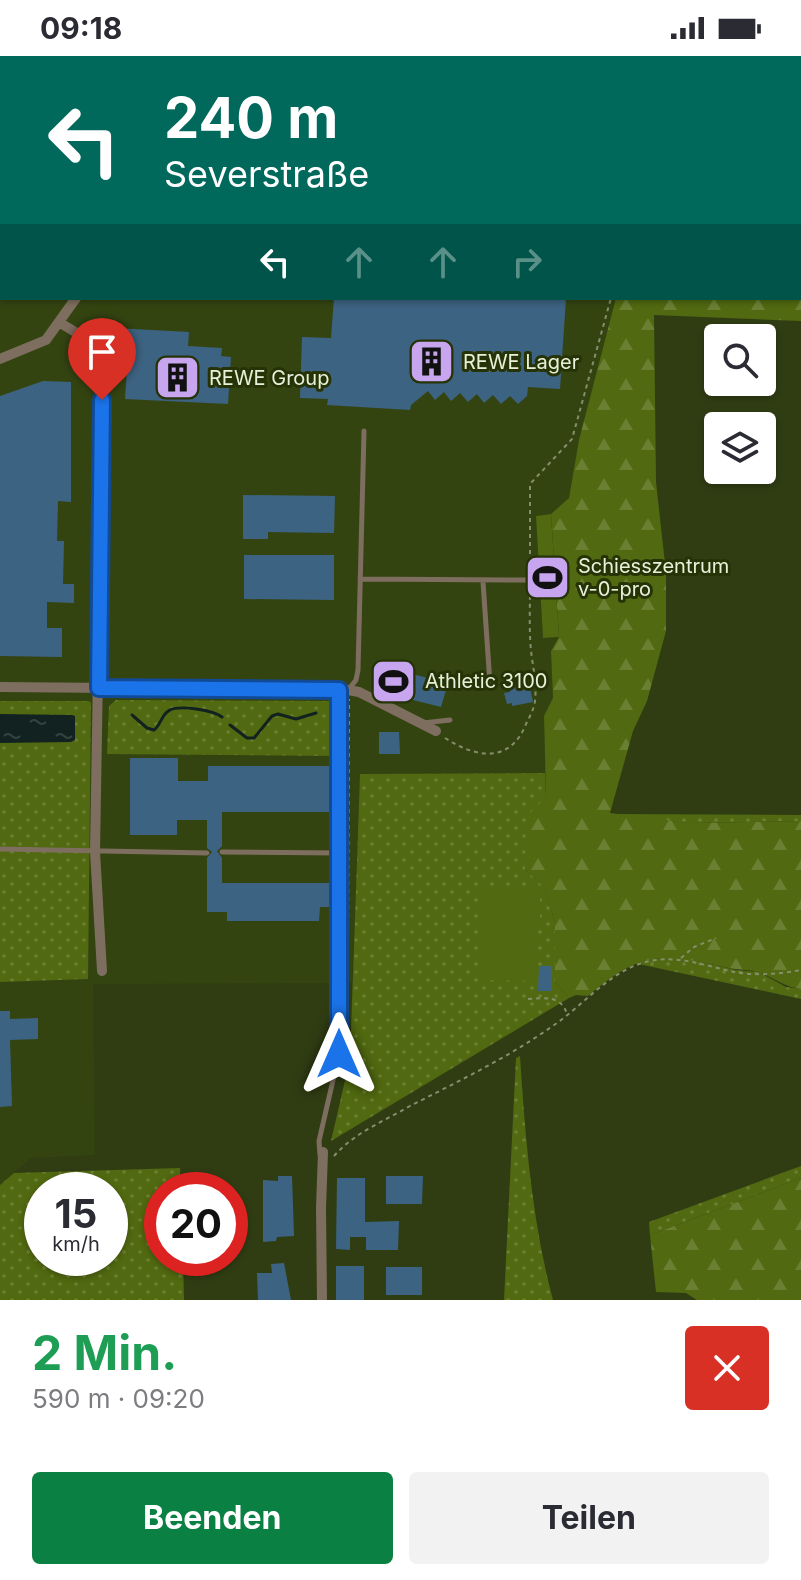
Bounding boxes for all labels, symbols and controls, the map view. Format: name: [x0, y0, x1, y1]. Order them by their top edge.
text: 09:18: [40, 10, 122, 46]
text: 240 m: [164, 84, 338, 152]
icon: left: [32, 88, 136, 192]
text: Severstraße: [164, 152, 369, 196]
icon: left: [253, 240, 297, 284]
icon: ahead: [337, 240, 381, 284]
icon: ahead: [421, 240, 465, 284]
icon: right: [505, 240, 549, 284]
pin: [68, 318, 136, 400]
map controls: [704, 324, 776, 484]
button: search: [704, 324, 776, 396]
icon: arrive: [80, 330, 124, 374]
building icon: REWE Lager: [408, 338, 456, 386]
place label: REWE Lager: [463, 350, 580, 374]
building icon: REWE Group: [154, 354, 202, 402]
place label: REWE Group: [209, 366, 329, 390]
button: layers: [704, 412, 776, 484]
sports icon: Schiesszentrum v-0-pro: [523, 553, 571, 601]
place label: Schiesszentrum v-0-pro: [578, 554, 729, 601]
sports icon: Athletic 3100: [370, 657, 418, 705]
place label: Athletic 3100: [425, 669, 547, 693]
position arrow: [297, 1012, 381, 1096]
speed limit sign: 20: [144, 1172, 248, 1276]
text: 15: [55, 1189, 97, 1238]
text: km/h: [52, 1232, 100, 1256]
text: 2 Min.: [32, 1323, 177, 1382]
button: close: [685, 1326, 769, 1410]
text: 590 m · 09:20: [32, 1383, 205, 1414]
button: Beenden: [32, 1472, 393, 1564]
button: Teilen: [409, 1472, 769, 1564]

